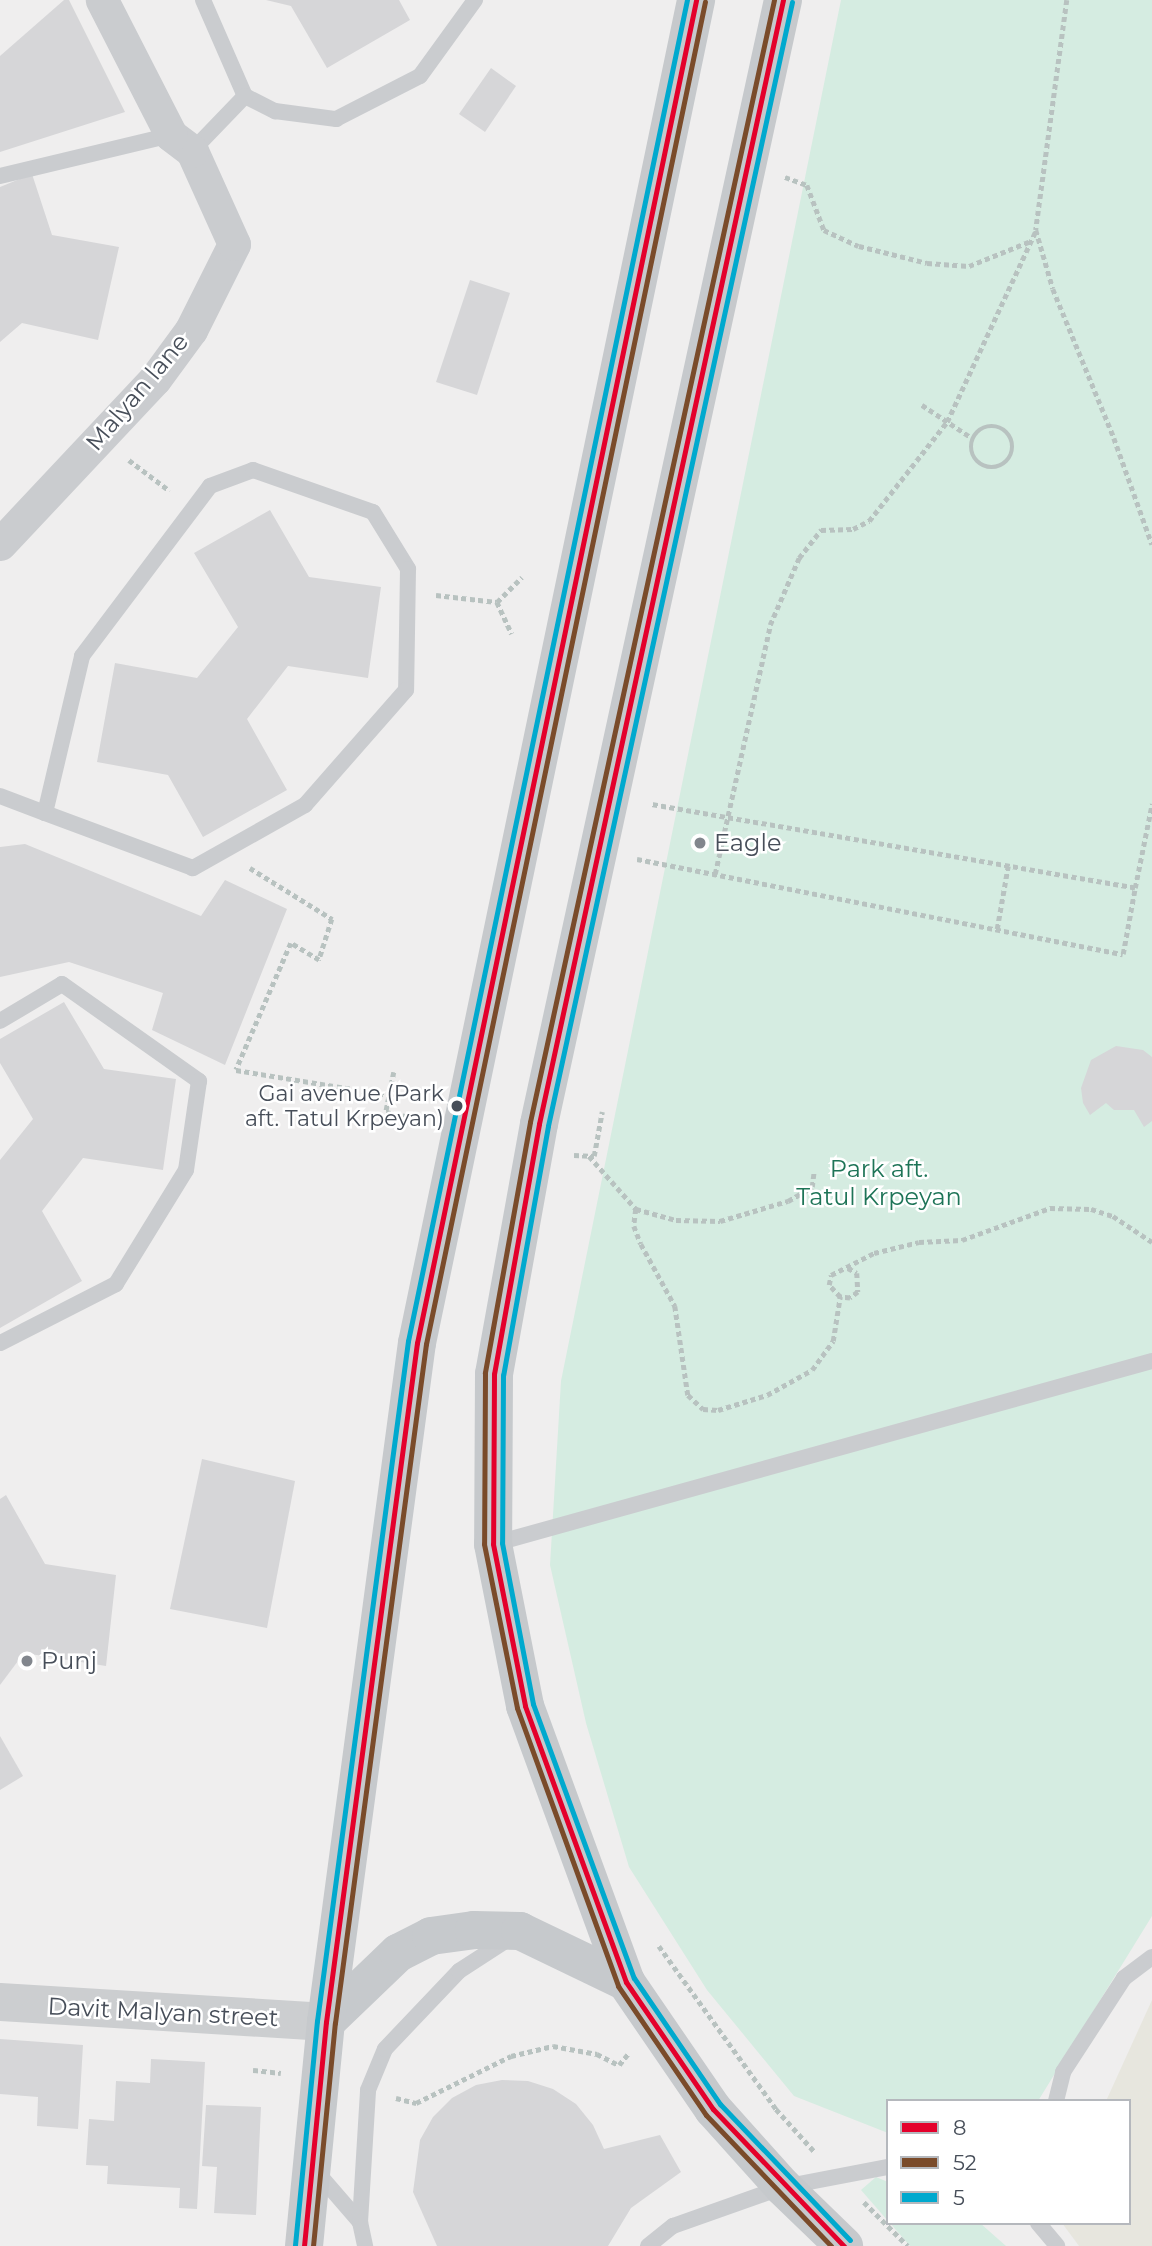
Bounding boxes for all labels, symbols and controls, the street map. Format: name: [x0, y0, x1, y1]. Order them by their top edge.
street label: Malyan lane: [80, 328, 194, 456]
place label: Eagle: [714, 829, 781, 857]
marker: Eagle: [692, 835, 708, 851]
place label: Gai avenue (Park aft. Tatul Krpeyan): [245, 1080, 444, 1132]
marker: Gai avenue (Park aft. Tatul Krpeyan): [450, 1099, 464, 1113]
park label: Park aft. Tatul Krpeyan: [796, 1155, 962, 1211]
place label: Punj: [41, 1647, 97, 1675]
marker: Punj: [19, 1653, 35, 1669]
street label: Davit Malyan street: [47, 1992, 279, 2032]
legend: [886, 2099, 1131, 2225]
text: 8: [953, 2115, 966, 2140]
text: 52: [953, 2150, 977, 2175]
text: 5: [953, 2185, 965, 2210]

